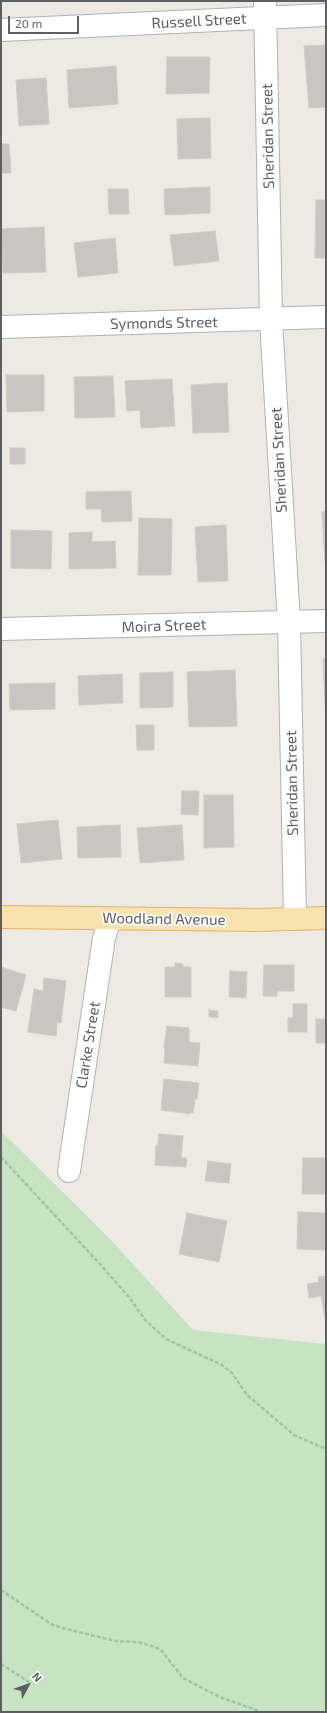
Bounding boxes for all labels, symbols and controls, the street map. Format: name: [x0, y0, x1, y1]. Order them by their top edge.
scale bar: [10, 8, 81, 34]
street label: Russell Street: [151, 10, 247, 32]
text: 20 m: [15, 16, 42, 30]
street label: Sheridan Street: [258, 83, 278, 189]
street label: Symonds Street: [110, 313, 218, 333]
street label: Sheridan Street: [267, 407, 291, 513]
street label: Moira Street: [121, 616, 207, 636]
street label: Sheridan Street: [282, 730, 302, 836]
street label: Woodland Avenue: [102, 909, 226, 929]
street label: Clarke Street: [72, 1000, 104, 1090]
north arrow: [8, 1665, 48, 1705]
text: N: [30, 1670, 45, 1684]

